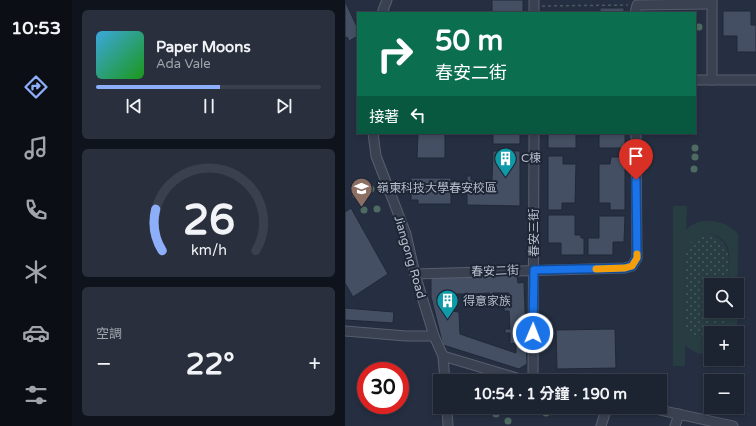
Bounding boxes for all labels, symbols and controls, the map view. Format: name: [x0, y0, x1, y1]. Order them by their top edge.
text: 10:53: [11, 17, 61, 39]
text: 50 m: [435, 24, 503, 58]
icon: right: [369, 28, 421, 80]
text: Paper Moons: [156, 38, 251, 56]
text: Ada Vale: [156, 56, 211, 72]
text: 春安二街: [435, 62, 507, 84]
icon: directions: [22, 73, 50, 101]
icon: previous: [123, 95, 145, 117]
icon: pause: [198, 95, 220, 117]
icon: next: [273, 95, 295, 117]
icon: left: [407, 104, 429, 126]
text: 接著: [369, 108, 399, 126]
icon: music: [22, 134, 50, 162]
pin: [619, 139, 653, 180]
building icon: C棟: [493, 145, 519, 178]
icon: arrive: [625, 145, 647, 167]
place label: C棟: [521, 151, 541, 165]
school or university icon: 嶺東科技大學春安校區: [348, 175, 374, 208]
place label: 嶺東科技大學春安校區: [377, 181, 497, 195]
icon: phone: [22, 196, 50, 224]
text: 26: [182, 196, 235, 246]
street label: 春安三街: [527, 209, 541, 257]
street label: Jiangong Road: [391, 214, 429, 300]
text: km/h: [191, 242, 226, 259]
icon: climate: [22, 258, 50, 286]
street label: 春安二街: [471, 263, 519, 279]
map controls: [704, 278, 744, 414]
button: search: [704, 278, 744, 318]
building icon: 得意家族: [435, 288, 461, 321]
place label: 得意家族: [463, 294, 511, 308]
position arrow: [512, 312, 554, 354]
icon: car: [22, 319, 50, 347]
text: 空調: [96, 326, 122, 342]
button: +: [704, 326, 744, 366]
text: 22°: [186, 346, 235, 383]
text: −: [96, 351, 112, 377]
text: +: [309, 351, 321, 377]
speed limit sign: 30: [357, 362, 409, 414]
button: −: [704, 374, 744, 414]
icon: filters: [22, 381, 50, 409]
text: 10:54 · 1 分鐘 · 190 m: [473, 385, 627, 403]

